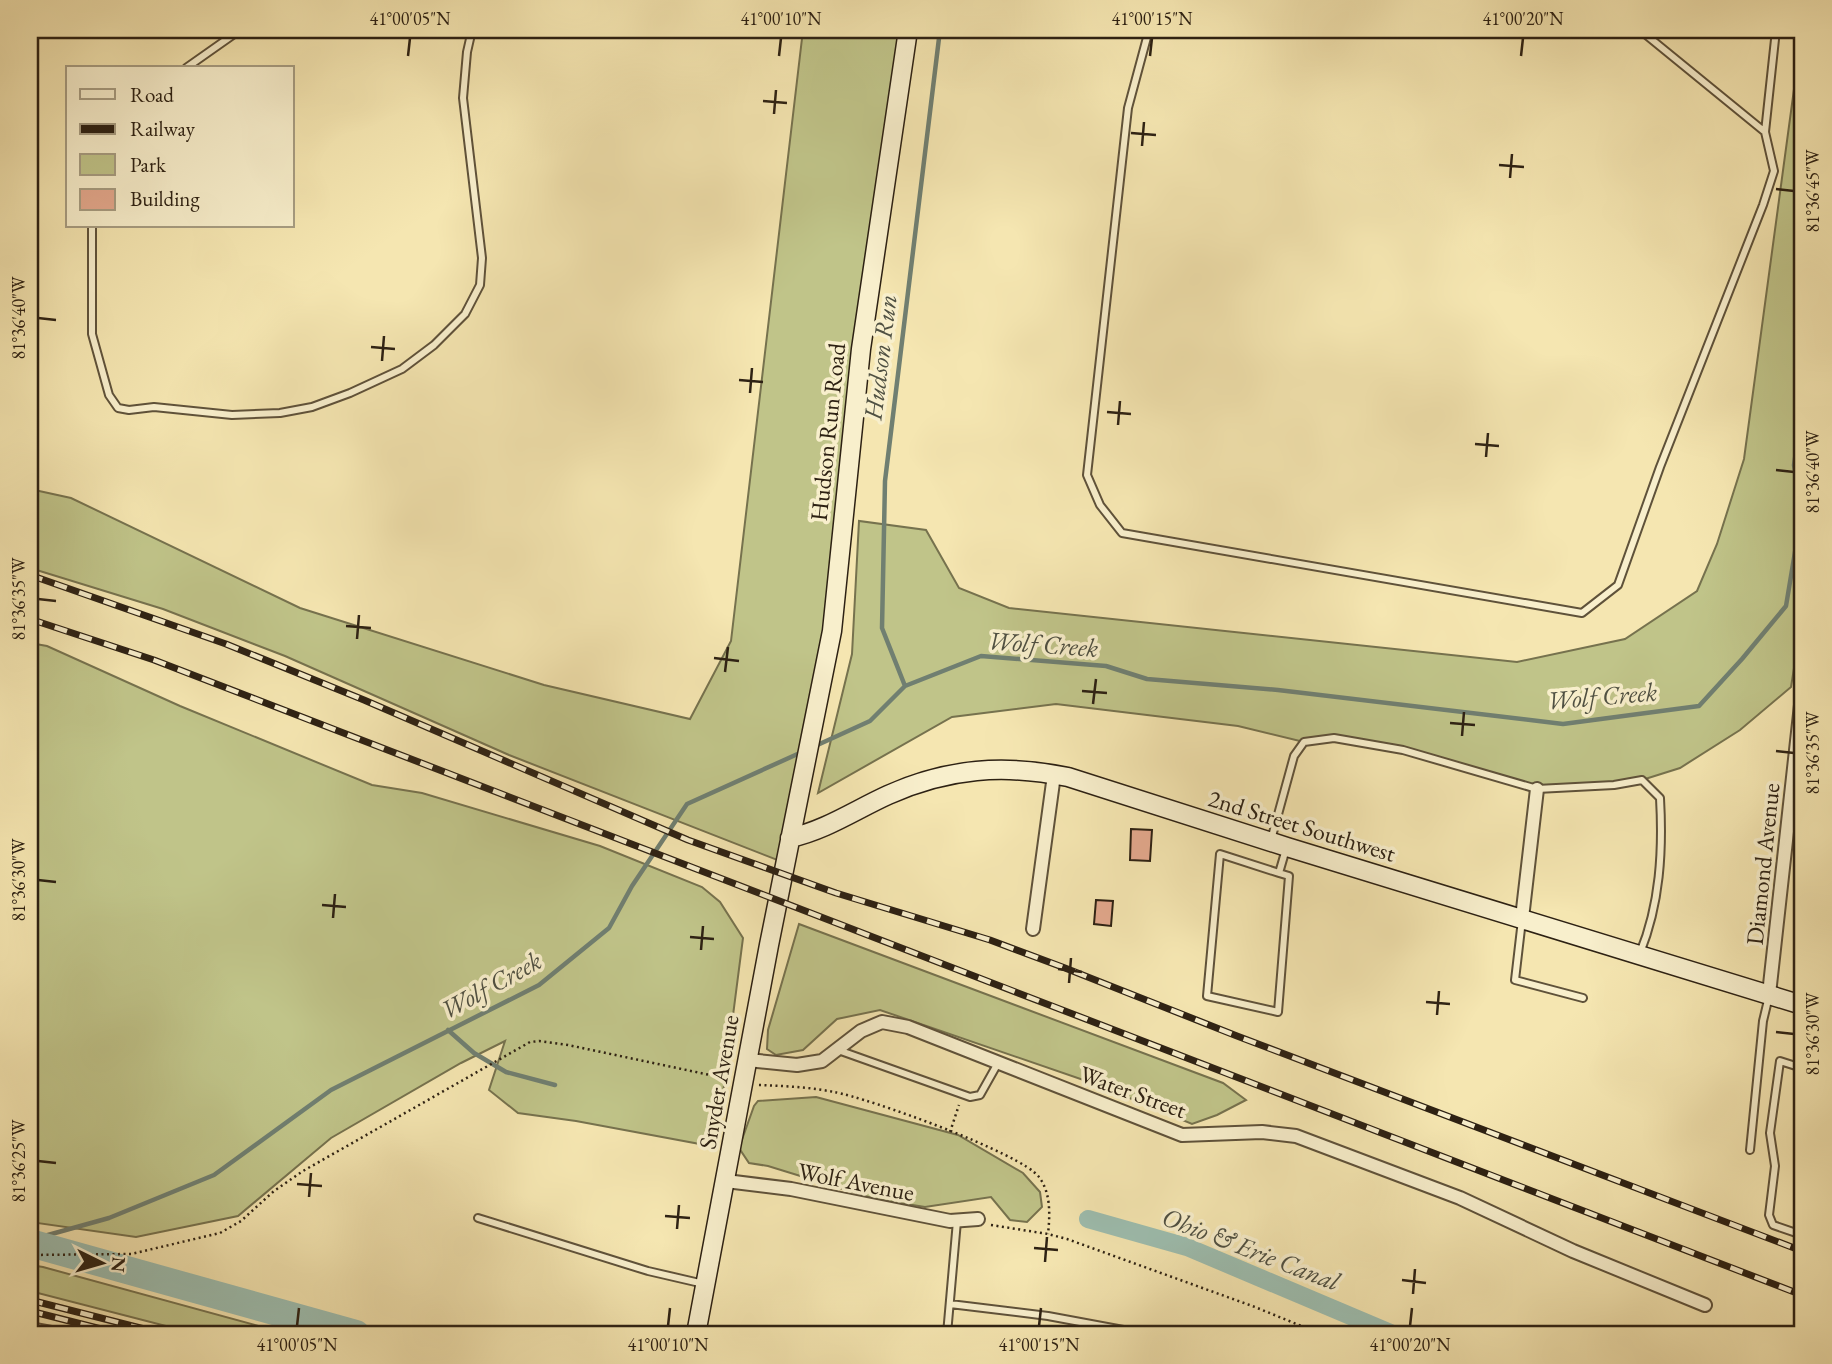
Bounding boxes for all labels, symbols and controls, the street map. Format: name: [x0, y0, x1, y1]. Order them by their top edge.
text: 41°00'05"N: [370, 7, 451, 30]
text: 41°00'10"N: [741, 7, 822, 30]
text: 41°00'15"N: [1112, 7, 1193, 30]
text: 41°00'20"N: [1483, 7, 1564, 30]
legend: [66, 66, 294, 228]
text: Road: [130, 81, 174, 108]
text: Railway: [130, 115, 196, 142]
text: 81°36'45"W: [1801, 149, 1824, 233]
text: Park: [130, 151, 167, 178]
text: Building: [130, 185, 200, 212]
text: 81°36'40"W: [7, 276, 30, 360]
water label: Hudson Run: [855, 292, 905, 423]
street label: Hudson Run Road: [803, 341, 852, 522]
text: 81°36'40"W: [1801, 430, 1824, 514]
text: 81°36'35"W: [7, 557, 30, 641]
water label: Wolf Creek: [987, 623, 1099, 665]
water label: Wolf Creek: [1546, 674, 1659, 718]
text: 81°36'35"W: [1801, 711, 1824, 795]
street label: Diamond Avenue: [1739, 781, 1786, 946]
street label: 2nd Street Southwest: [1205, 782, 1400, 869]
text: 81°36'30"W: [7, 838, 30, 922]
water label: Wolf Creek: [434, 943, 548, 1027]
text: 81°36'30"W: [1801, 992, 1824, 1076]
street label: Snyder Avenue: [691, 1012, 746, 1152]
street label: Water Street: [1075, 1058, 1191, 1125]
text: 81°36'25"W: [7, 1119, 30, 1203]
street label: Wolf Avenue: [795, 1155, 917, 1208]
water label: Ohio & Erie Canal: [1157, 1200, 1345, 1299]
north arrow: [66, 1228, 136, 1298]
text: N: [105, 1256, 132, 1274]
text: 41°00'05"N: [257, 1333, 338, 1356]
text: 41°00'10"N: [628, 1333, 709, 1356]
text: 41°00'15"N: [999, 1333, 1080, 1356]
text: 41°00'20"N: [1370, 1333, 1451, 1356]

